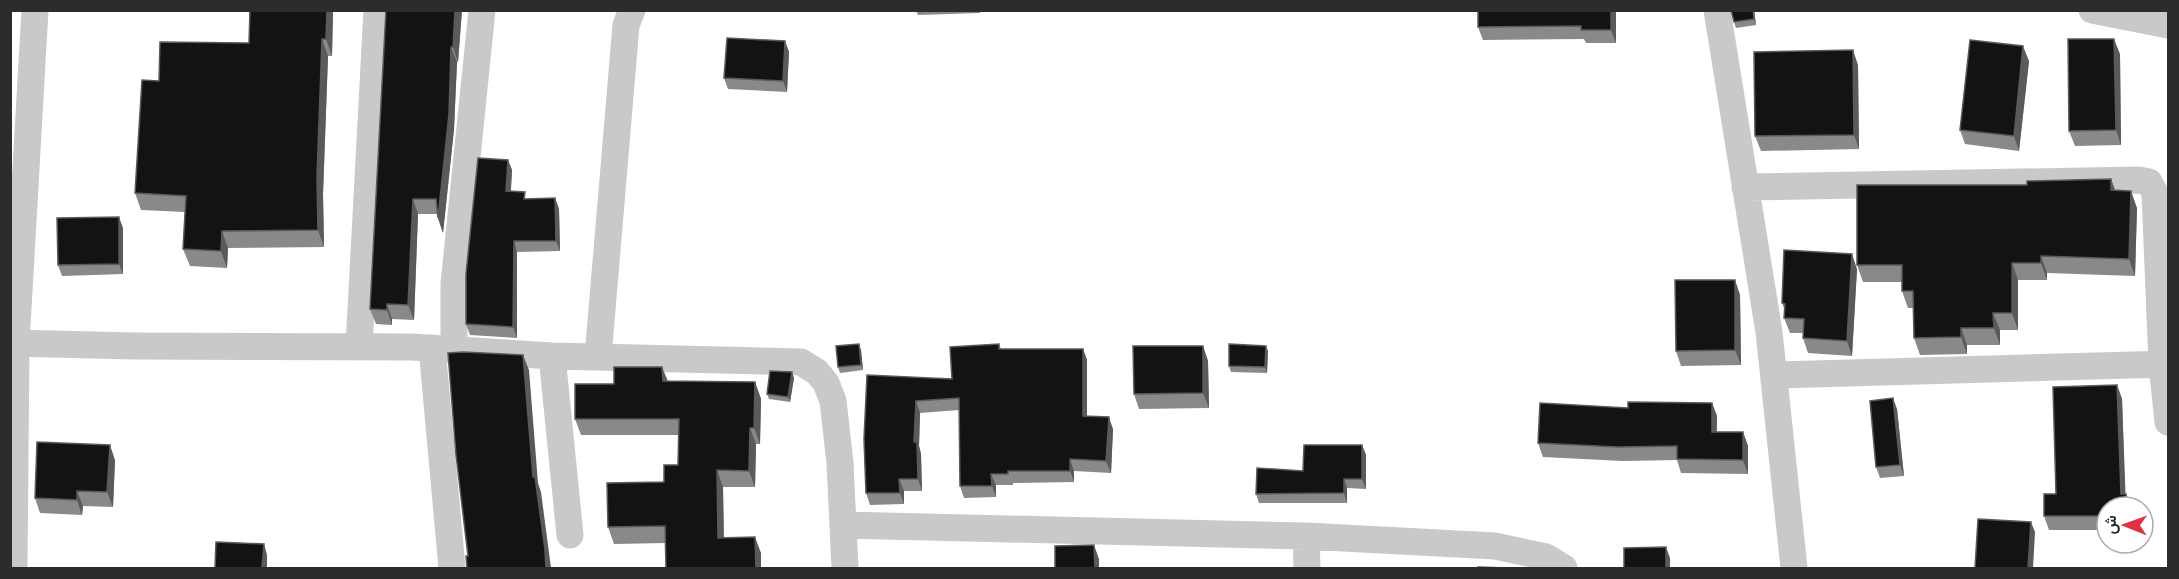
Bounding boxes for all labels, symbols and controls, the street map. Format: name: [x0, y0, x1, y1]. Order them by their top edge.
north arrow: [2095, 495, 2155, 555]
text: ش: [2099, 515, 2121, 535]

